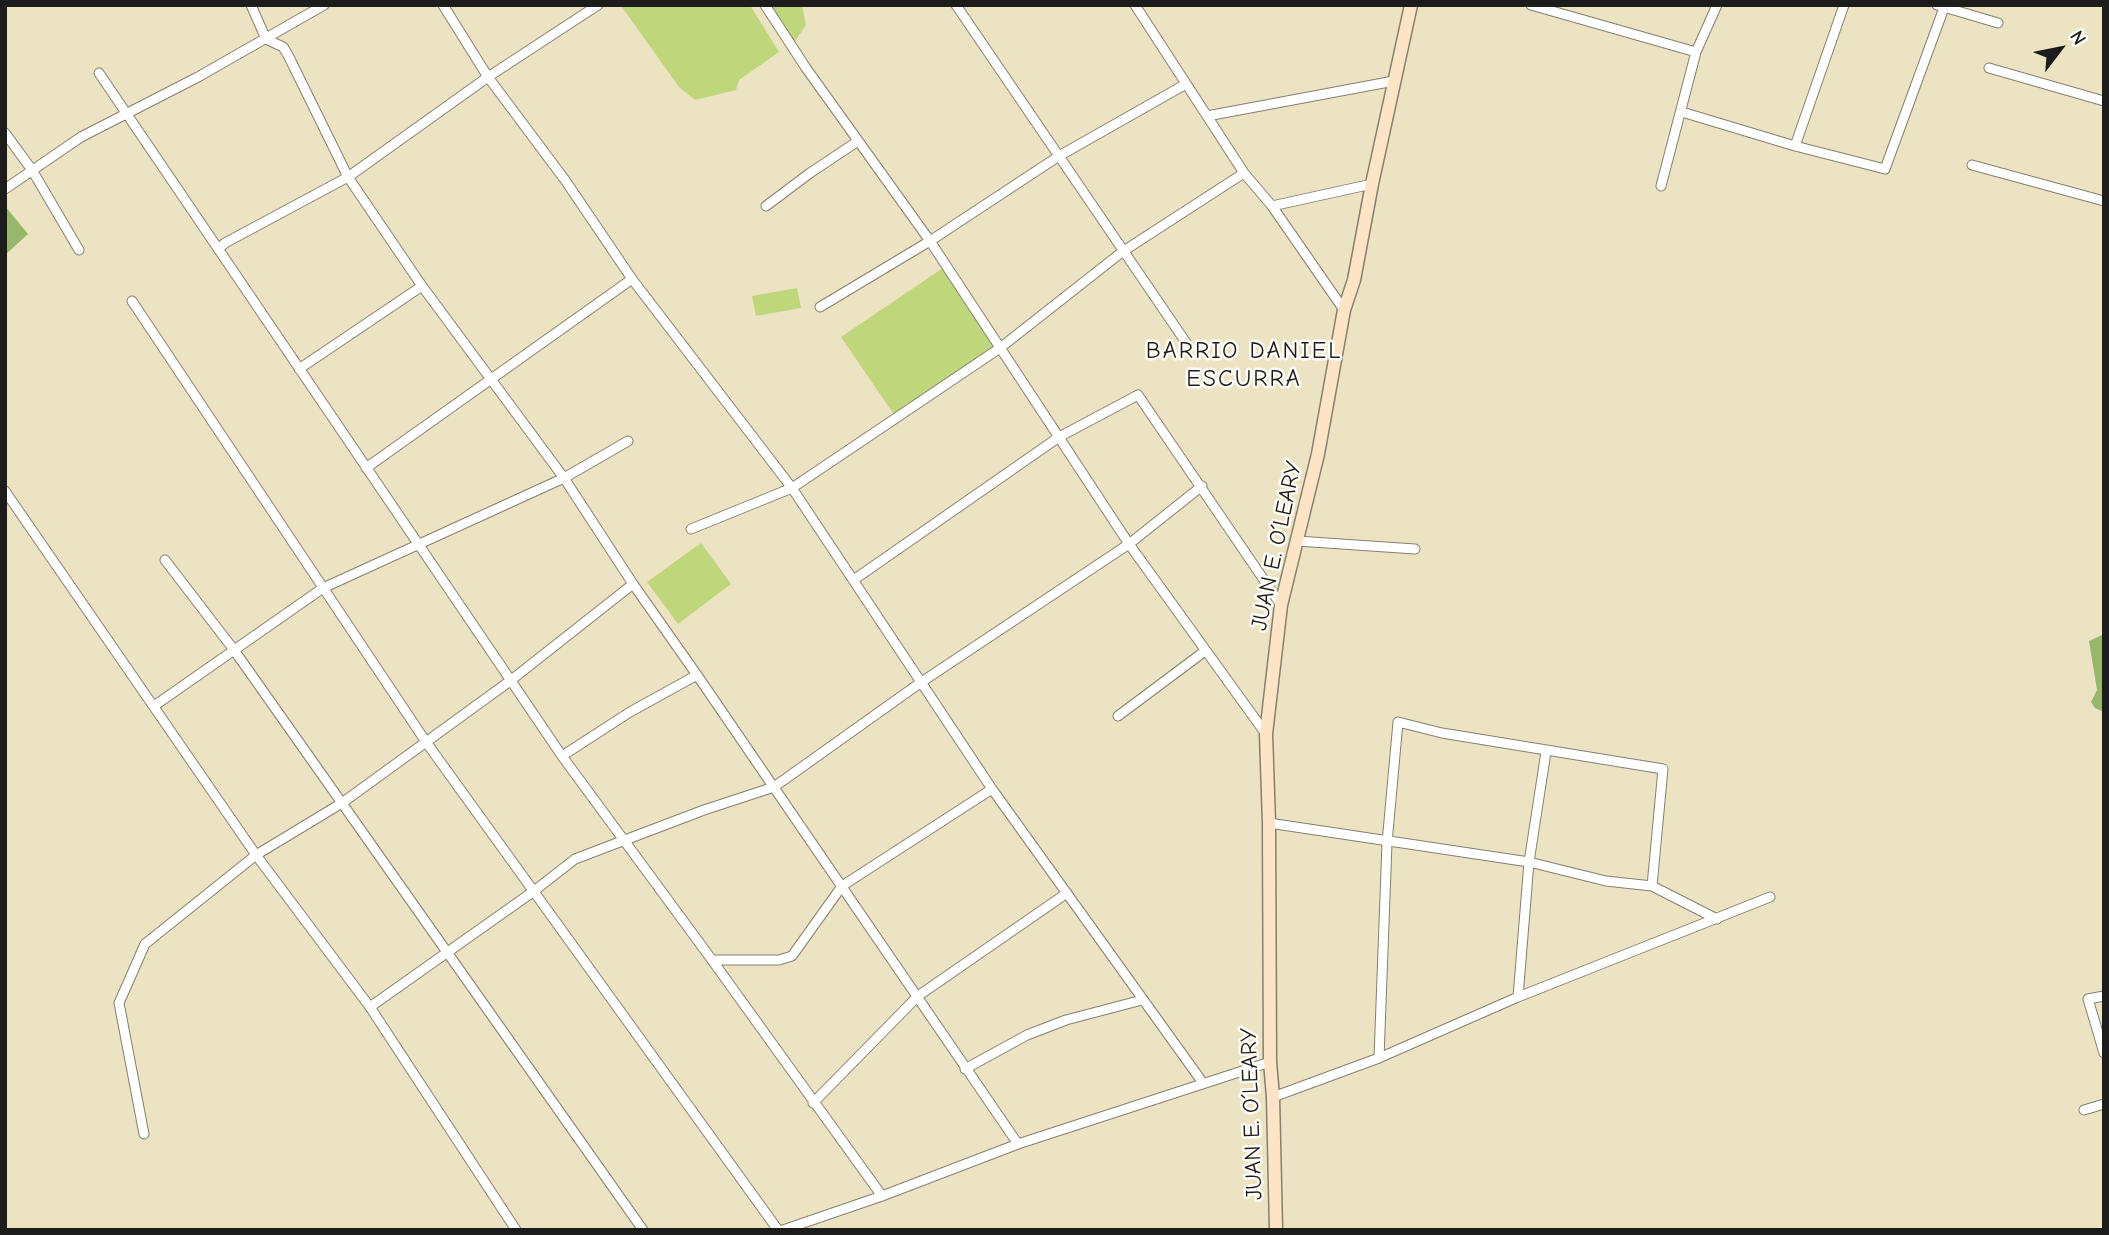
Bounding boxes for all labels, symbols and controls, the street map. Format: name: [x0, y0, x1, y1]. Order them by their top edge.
north arrow: [2025, 14, 2095, 84]
text: N: [2065, 27, 2090, 49]
district label: BARRIO DANIEL ESCURRA: [1147, 337, 1341, 393]
street label: JUAN E. O´LEARY: [1246, 459, 1308, 633]
street label: JUAN E. O´LEARY: [1235, 1027, 1269, 1201]

